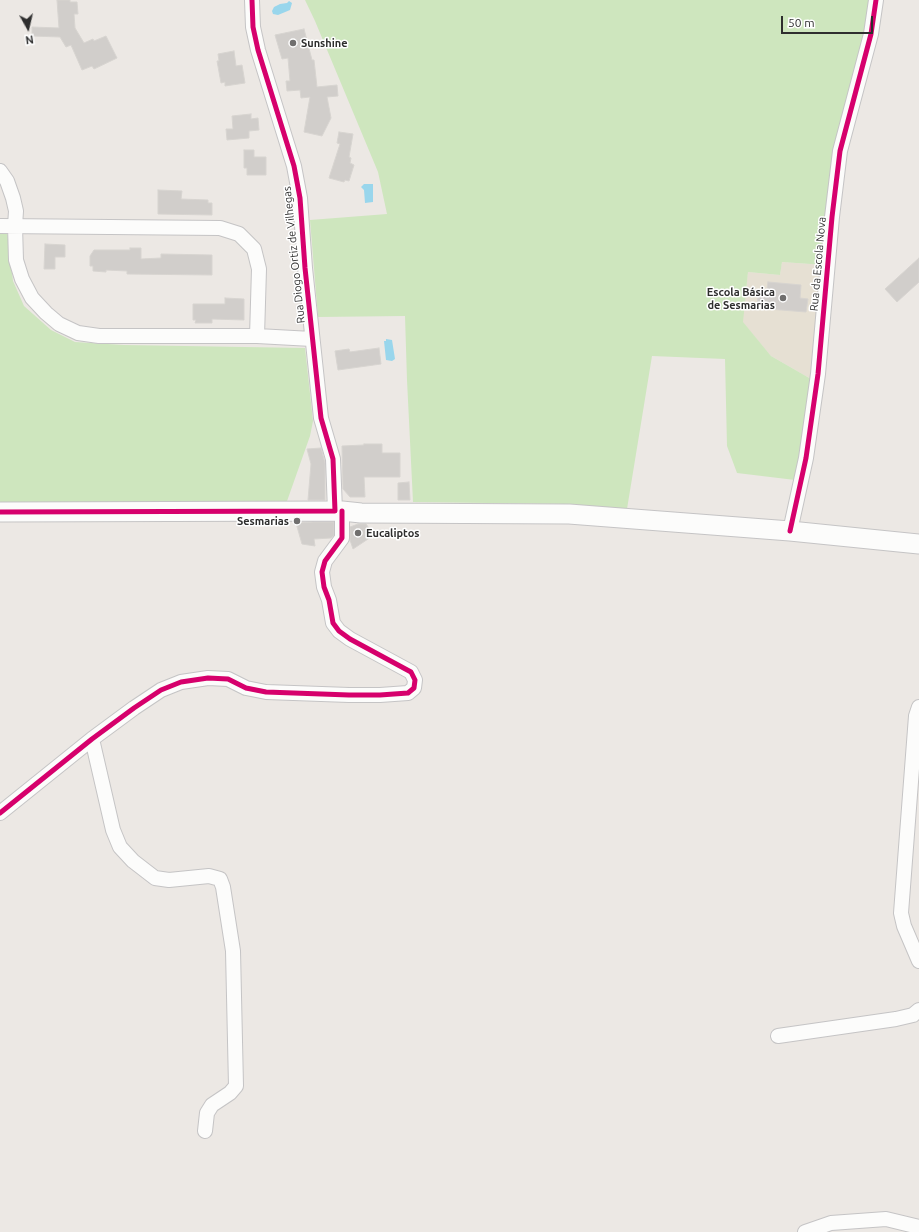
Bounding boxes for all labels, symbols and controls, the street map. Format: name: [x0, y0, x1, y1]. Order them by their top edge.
north arrow: [8, 8, 48, 48]
scale bar: [783, 8, 875, 34]
text: 50 m: [788, 16, 815, 29]
text: N: [25, 33, 35, 46]
place label: Sunshine: [301, 36, 348, 50]
marker: Sunshine: [288, 38, 298, 48]
street label: Rua Diogo Ortiz de Vilhegas: [280, 186, 308, 324]
street label: Rua da Escola Nova: [807, 216, 829, 312]
place label: Escola Básica de Sesmarias: [707, 285, 775, 311]
marker: Escola Básica de Sesmarias: [778, 293, 788, 303]
place label: Sesmarias: [237, 514, 289, 528]
marker: Sesmarias: [292, 516, 302, 526]
place label: Eucaliptos: [366, 526, 419, 540]
marker: Eucaliptos: [353, 528, 363, 538]

